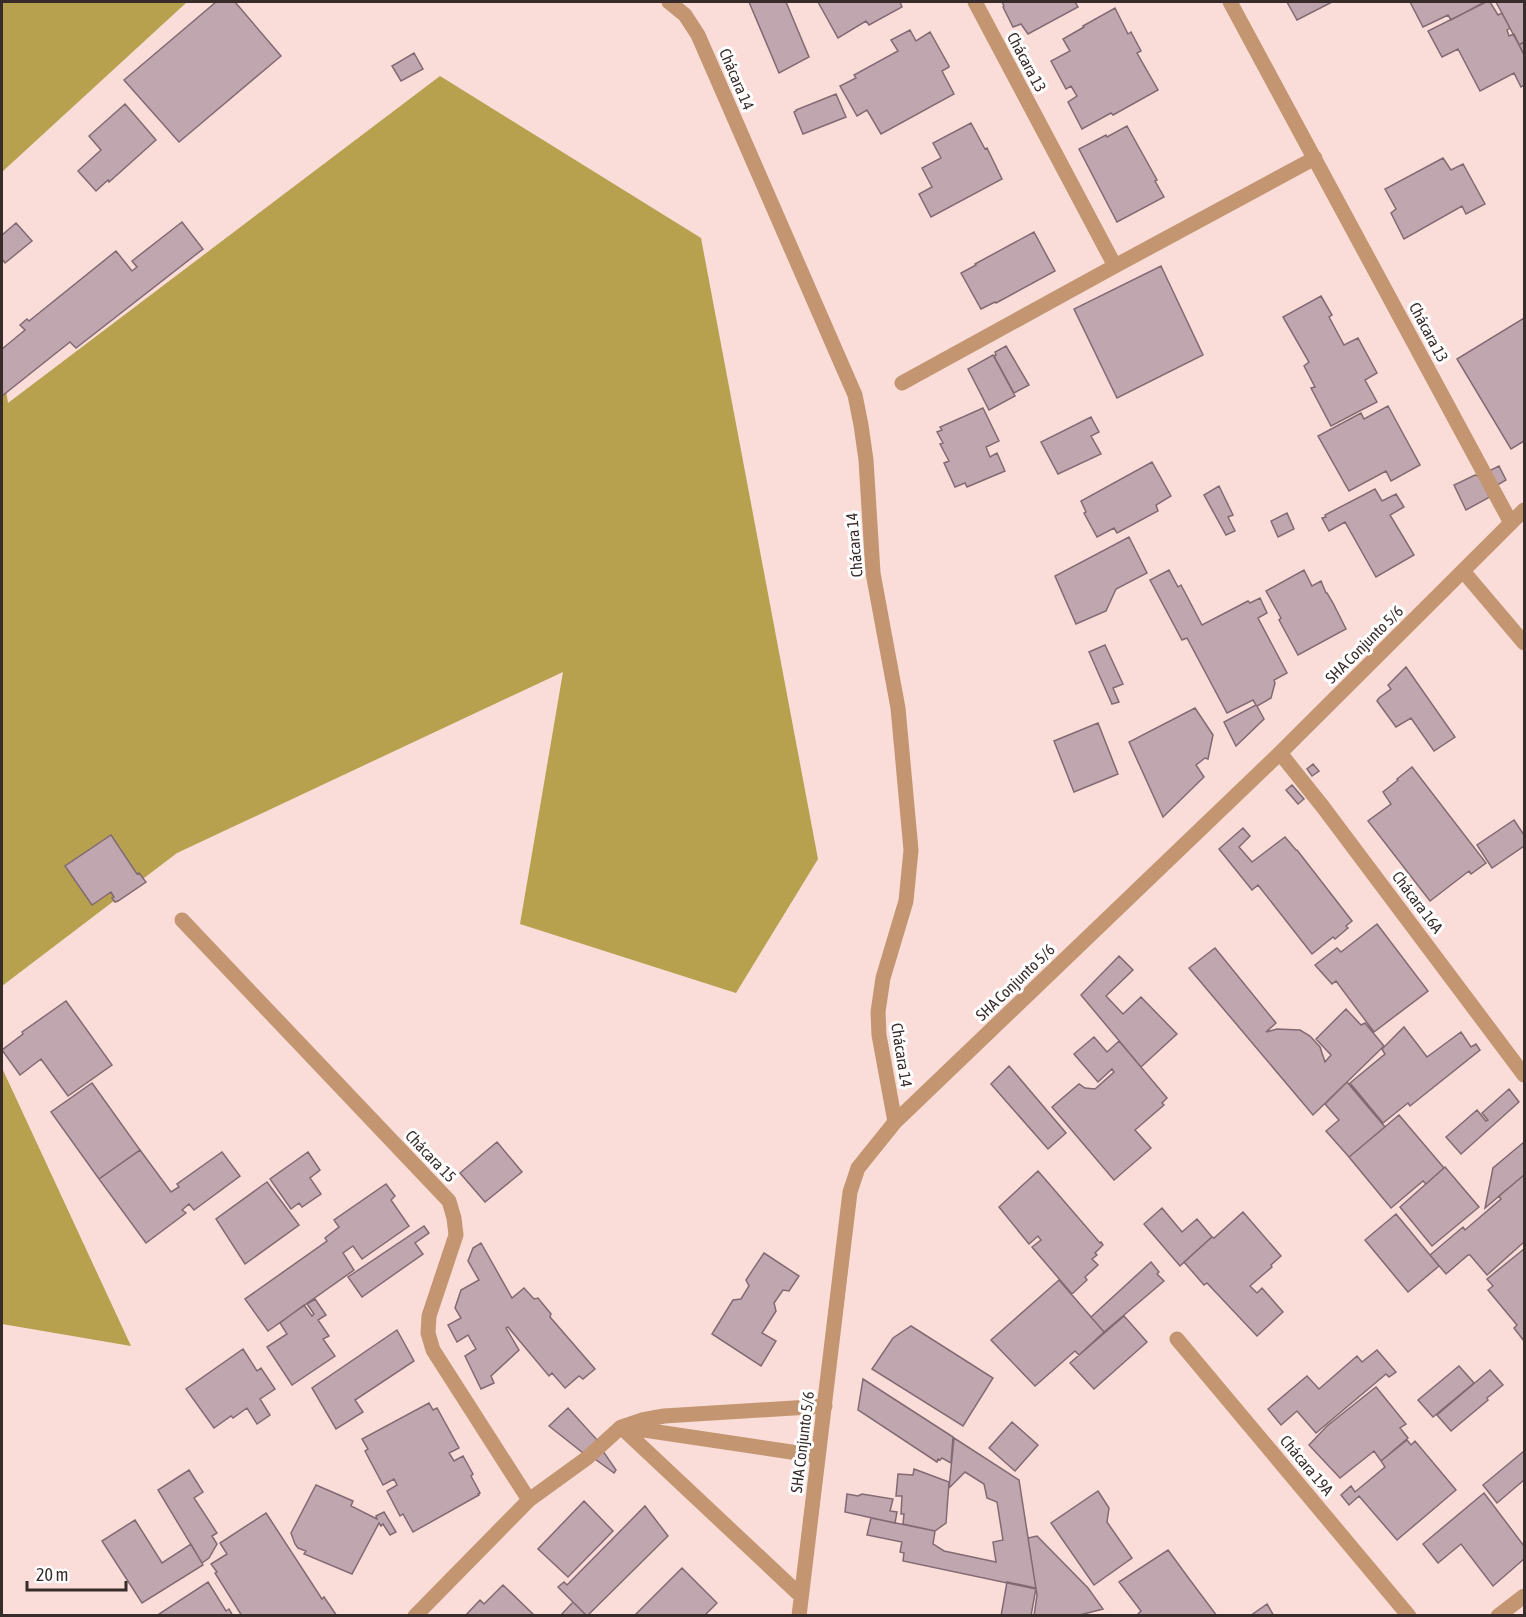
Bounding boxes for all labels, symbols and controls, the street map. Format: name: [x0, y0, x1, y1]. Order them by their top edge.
street label: Chácara 13: [1004, 29, 1050, 95]
street label: Chácara 14: [716, 46, 758, 112]
street label: Chácara 13: [1406, 299, 1452, 365]
street label: Chácara 14: [842, 512, 866, 578]
street label: SHA Conjunto 5/6: [1321, 601, 1407, 687]
street label: Chácara 16A: [1389, 868, 1447, 937]
street label: SHA Conjunto 5/6: [972, 940, 1059, 1025]
street label: Chácara 14: [888, 1022, 916, 1088]
street label: Chácara 15: [402, 1126, 460, 1186]
street label: SHA Conjunto 5/6: [787, 1390, 818, 1494]
street label: Chácara 19A: [1277, 1431, 1337, 1499]
scale bar: [27, 1554, 126, 1592]
text: 20 m: [36, 1564, 68, 1585]

